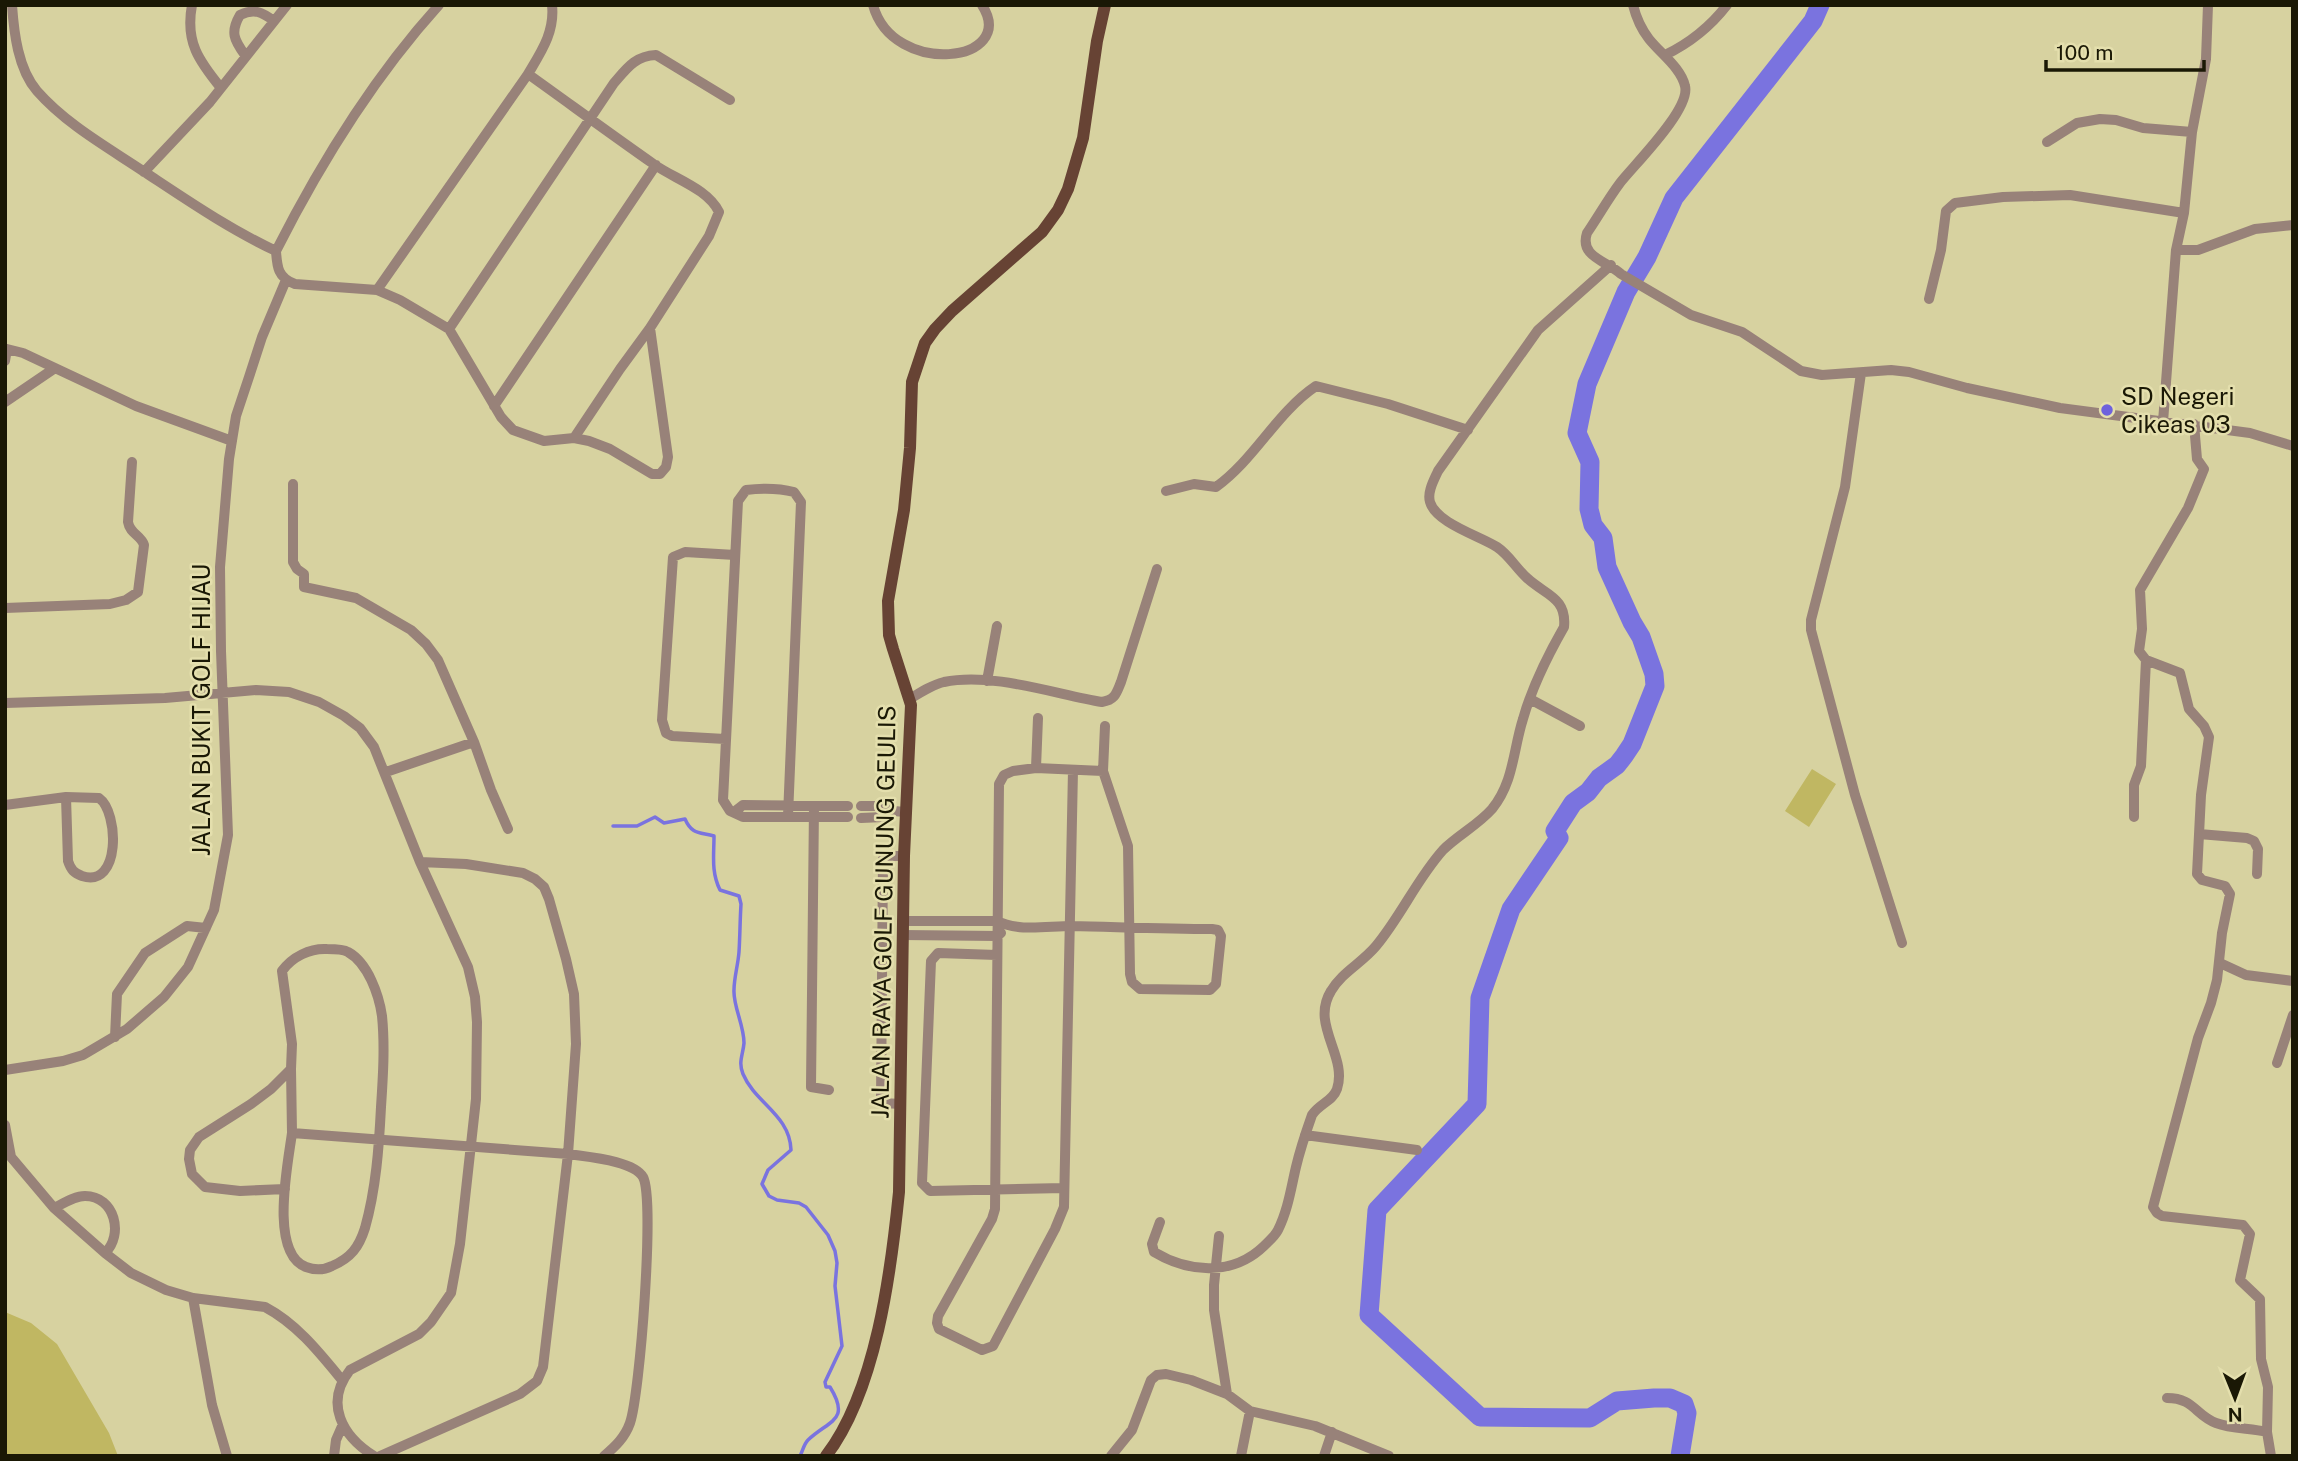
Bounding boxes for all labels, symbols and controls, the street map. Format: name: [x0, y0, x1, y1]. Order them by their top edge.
scale bar: [2046, 28, 2204, 72]
text: 100 m: [2056, 40, 2113, 65]
place label: SD Negeri Cikeas 03: [2121, 382, 2234, 438]
marker: SD Negeri Cikeas 03: [2099, 402, 2115, 418]
street label: JALAN BUKIT GOLF HIJAU: [187, 564, 215, 856]
street label: JALAN RAYA GOLF GUNUNG GEULIS: [865, 705, 901, 1119]
north arrow: [2200, 1363, 2270, 1433]
text: N: [2228, 1404, 2243, 1426]

